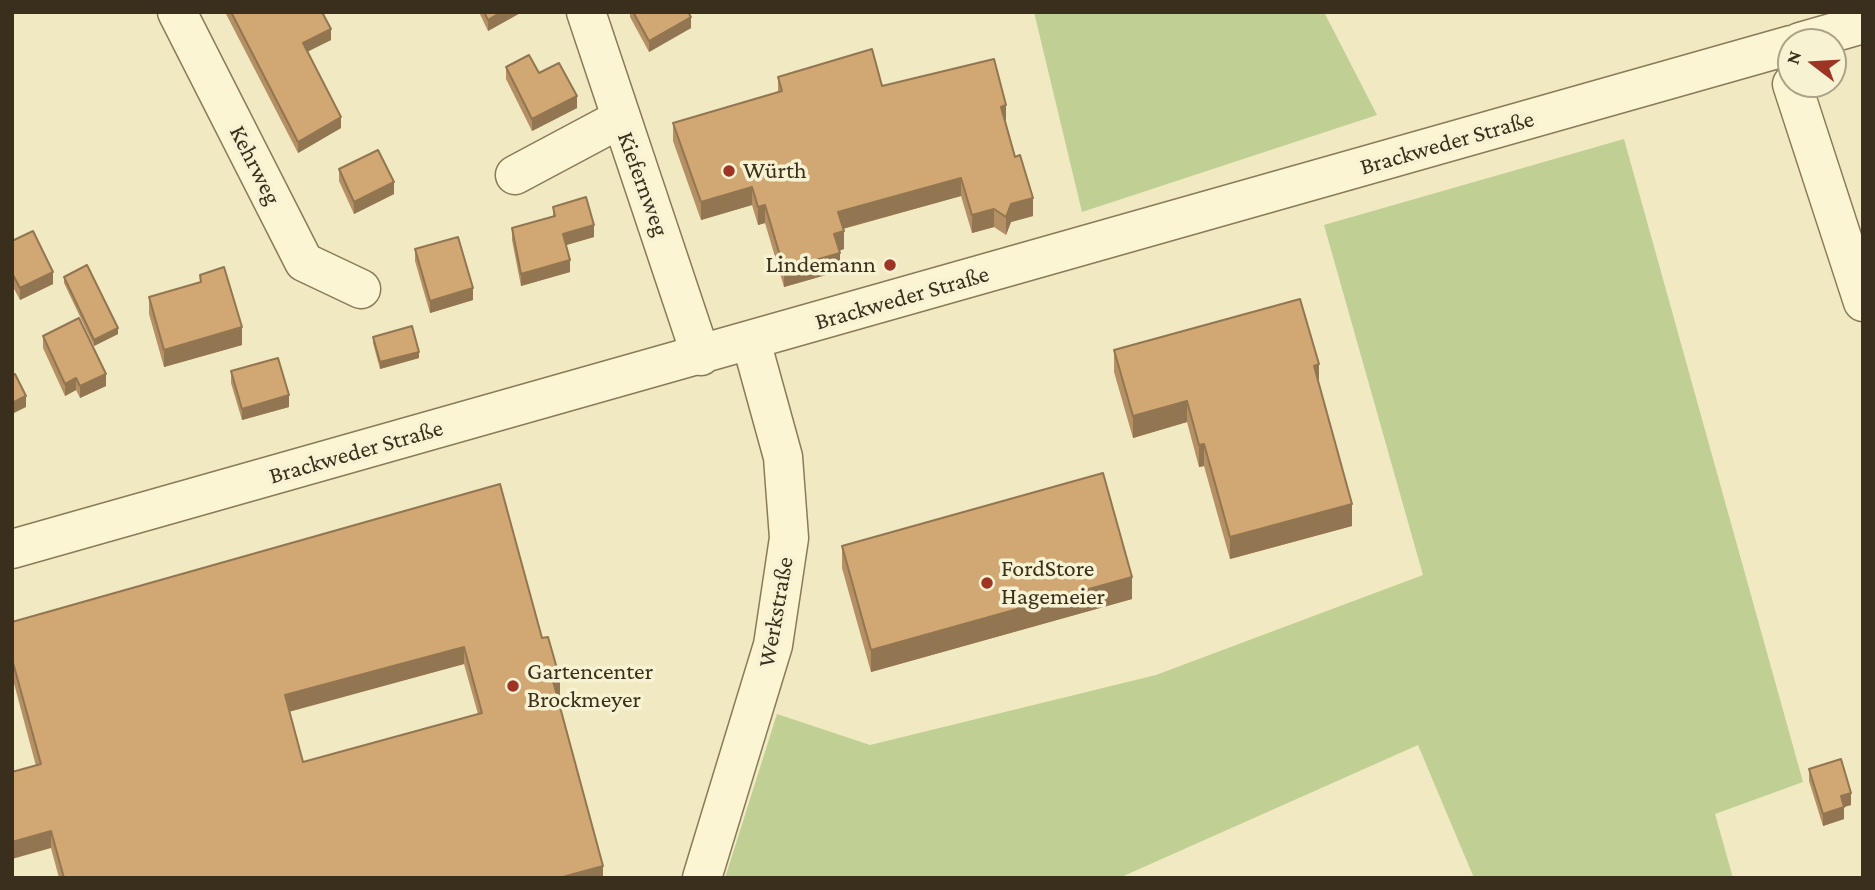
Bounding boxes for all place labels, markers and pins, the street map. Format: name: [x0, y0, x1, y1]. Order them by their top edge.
place label: Würth: [743, 157, 807, 185]
marker: Würth: [721, 163, 737, 179]
place label: Lindemann: [765, 251, 876, 279]
marker: Lindemann: [882, 257, 898, 273]
place label: FordStore Hagemeier: [1001, 555, 1105, 611]
marker: FordStore Hagemeier: [979, 575, 995, 591]
place label: Gartencenter Brockmeyer: [527, 658, 653, 714]
marker: Gartencenter Brockmeyer: [505, 678, 521, 694]

